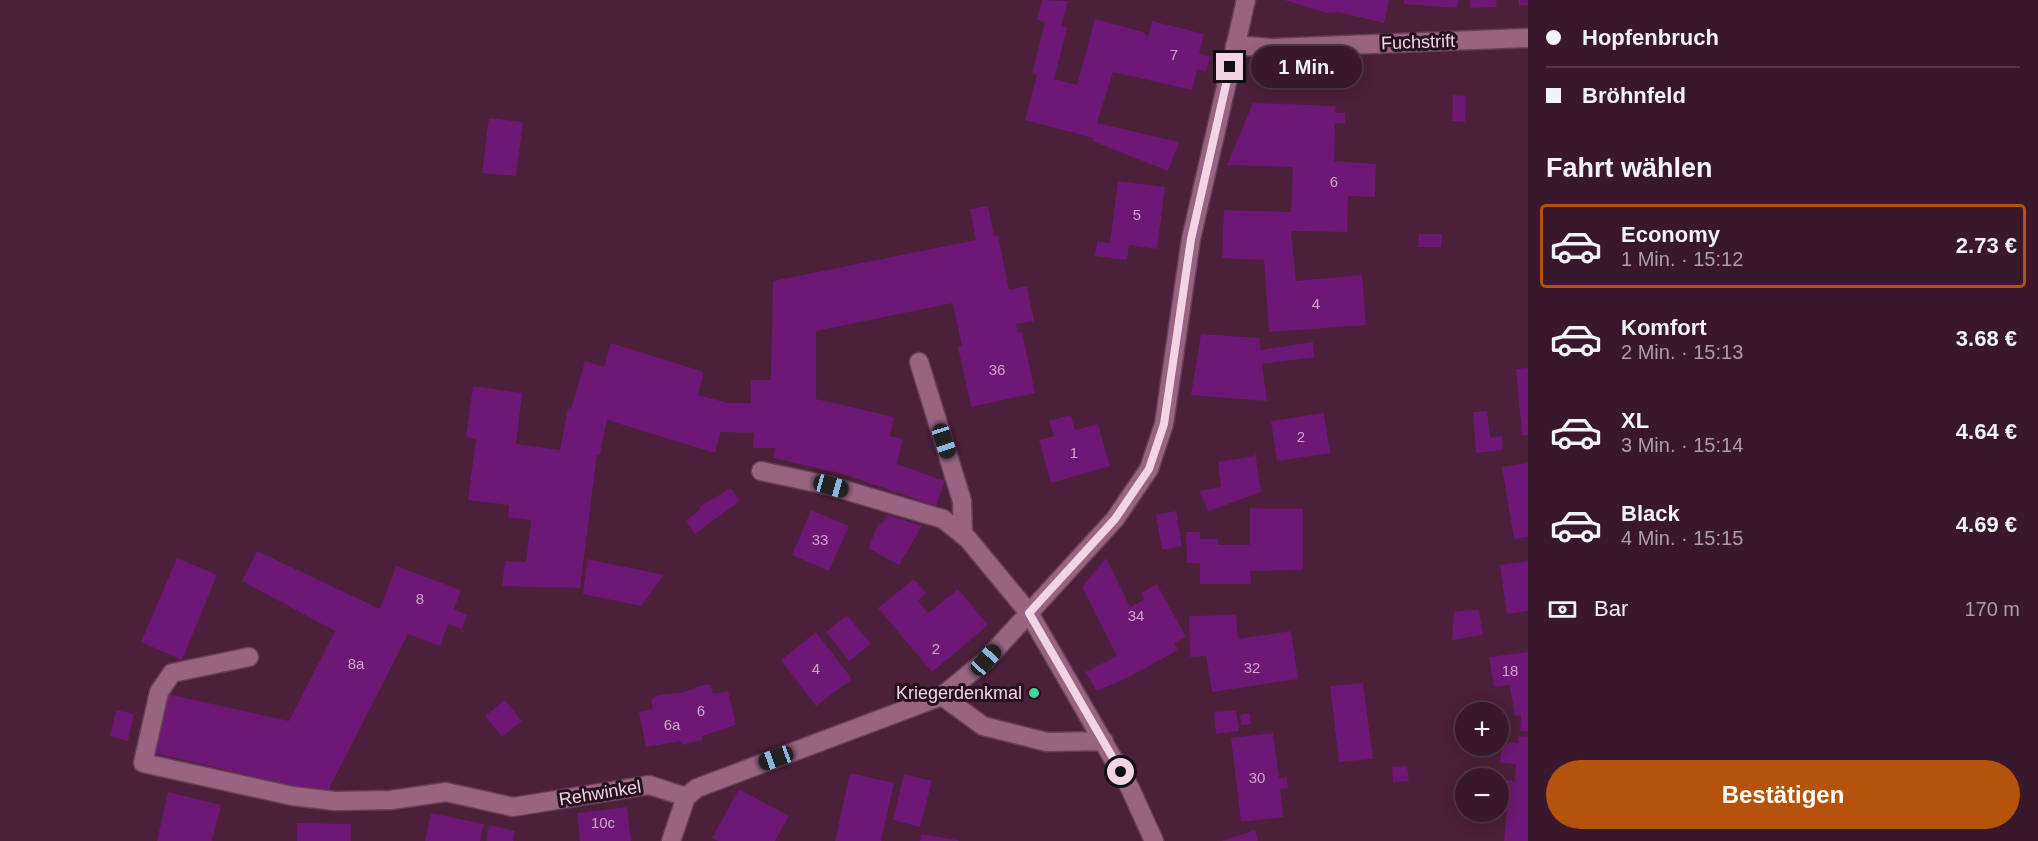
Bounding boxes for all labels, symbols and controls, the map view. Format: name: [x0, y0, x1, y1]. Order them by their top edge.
text: Hopfenbruch: [1582, 25, 1719, 50]
street label: Fuchstrift: [1381, 31, 1455, 53]
house number: 7: [1170, 46, 1178, 63]
callout: 1 Min.: [1251, 46, 1362, 88]
route end: [1216, 53, 1243, 80]
text: 1 Min.: [1278, 56, 1335, 78]
text: Bröhnfeld: [1582, 83, 1686, 108]
text: Fahrt wählen: [1546, 153, 1713, 183]
house number: 6: [1330, 173, 1338, 190]
house number: 5: [1133, 206, 1141, 223]
icon: car: [1549, 219, 1603, 273]
text: Economy: [1621, 222, 1720, 247]
text: 2.73 €: [1956, 233, 2017, 258]
text: 1 Min. · 15:12: [1621, 248, 1743, 270]
house number: 4: [1312, 295, 1320, 312]
icon: car: [1549, 312, 1603, 366]
text: Komfort: [1621, 315, 1707, 340]
text: 3.68 €: [1956, 326, 2017, 351]
text: 2 Min. · 15:13: [1621, 341, 1743, 363]
house number: 36: [989, 361, 1005, 378]
icon: car: [1549, 405, 1603, 459]
text: XL: [1621, 408, 1649, 433]
text: 4.64 €: [1956, 419, 2017, 444]
car: [930, 421, 958, 461]
house number: 2: [1297, 428, 1305, 445]
text: 3 Min. · 15:14: [1621, 434, 1743, 456]
house number: 1: [1070, 444, 1078, 461]
car: [811, 472, 851, 500]
icon: car: [1549, 498, 1603, 552]
text: Black: [1621, 501, 1680, 526]
text: 4.69 €: [1956, 512, 2017, 537]
text: 4 Min. · 15:15: [1621, 527, 1743, 549]
house number: 33: [812, 531, 828, 548]
house number: 8: [416, 590, 424, 607]
icon: cash: [1546, 593, 1579, 626]
text: Bar: [1594, 596, 1628, 621]
text: 170 m: [1964, 598, 2020, 620]
house number: 34: [1128, 607, 1144, 624]
house number: 2: [932, 640, 940, 657]
car: [967, 641, 1005, 679]
house number: 8a: [348, 655, 365, 672]
house number: 32: [1244, 659, 1260, 676]
house number: 4: [812, 660, 820, 677]
house number: 18: [1502, 662, 1518, 679]
place label: Kriegerdenkmal: [896, 683, 1022, 703]
marker: Kriegerdenkmal: [1027, 686, 1041, 700]
house number: 6: [697, 702, 705, 719]
map controls: [1455, 702, 1509, 822]
button: +: [1455, 702, 1509, 756]
house number: 6a: [664, 716, 681, 733]
car: [756, 743, 796, 773]
route start: [1107, 758, 1134, 785]
button: Bestätigen: [1546, 760, 2020, 829]
button: −: [1455, 768, 1509, 822]
house number: 30: [1249, 769, 1265, 786]
street label: Rehwinkel: [557, 777, 643, 809]
house number: 10c: [591, 814, 616, 831]

